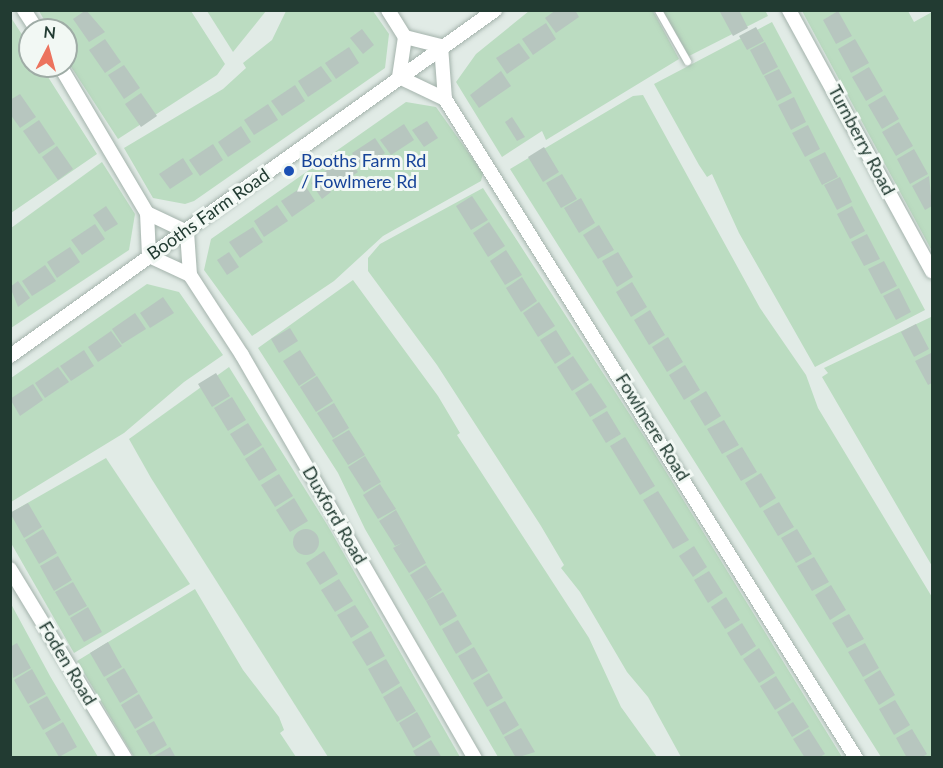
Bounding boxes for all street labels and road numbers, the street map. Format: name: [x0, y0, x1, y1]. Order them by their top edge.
street label: Turnberry Road: [824, 81, 900, 199]
street label: Booths Farm Road: [143, 164, 273, 264]
street label: Fowlmere Road: [611, 369, 695, 485]
street label: Duxford Road: [298, 462, 372, 568]
street label: Foden Road: [35, 617, 101, 709]

